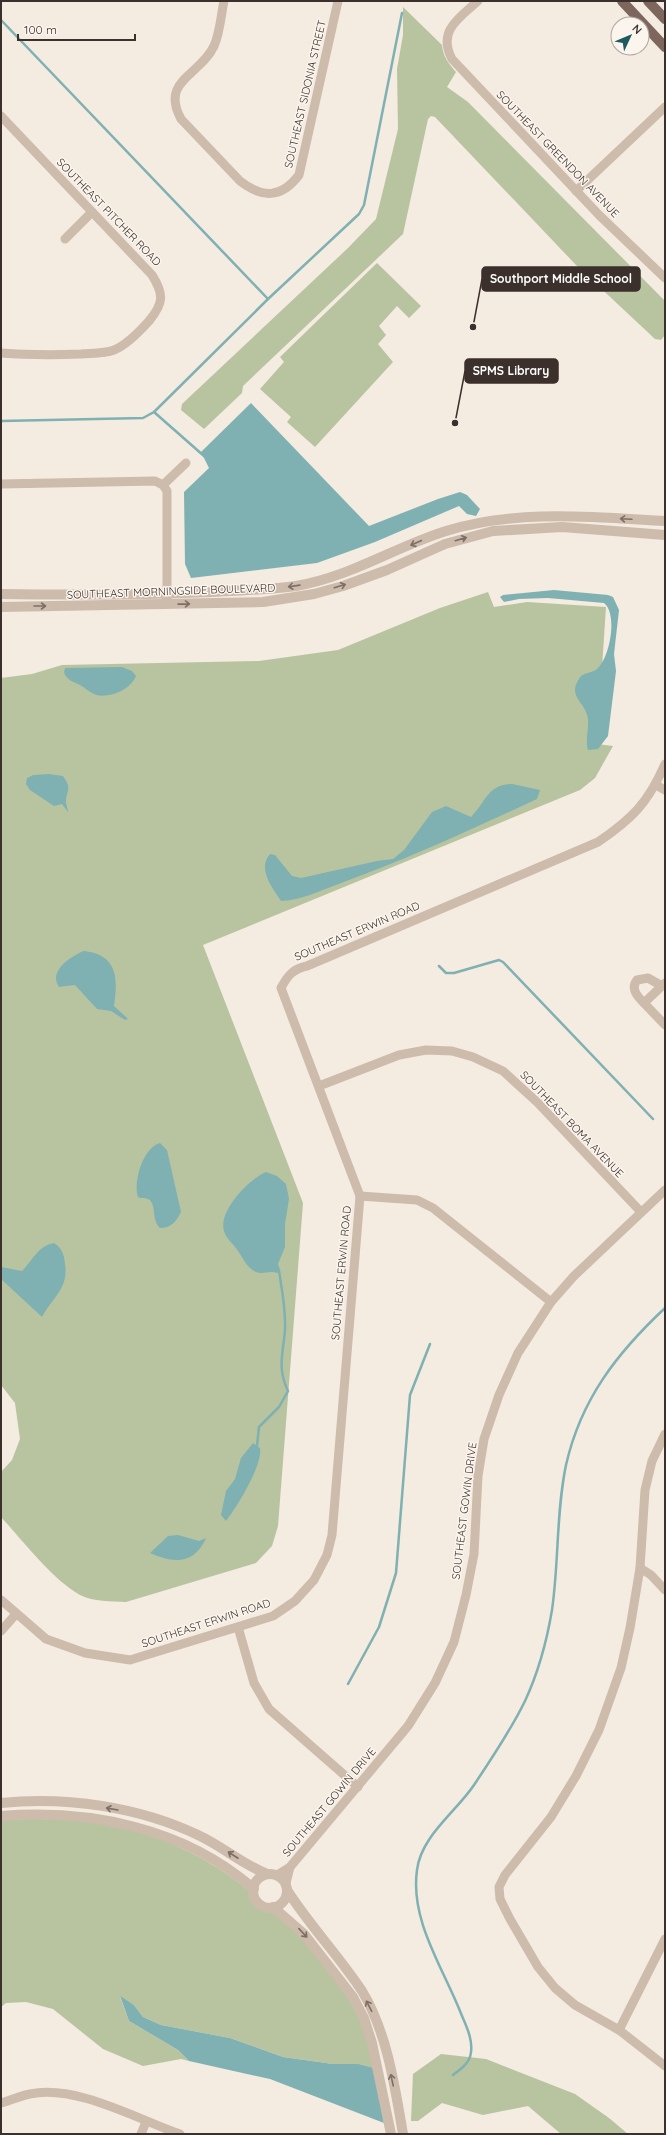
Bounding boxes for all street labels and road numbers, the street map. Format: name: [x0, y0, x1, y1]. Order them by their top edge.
street label: SOUTHEAST SIDONIA STREET: [281, 18, 329, 169]
street label: SOUTHEAST GREENDON AVENUE: [494, 88, 622, 220]
street label: SOUTHEAST PITCHER ROAD: [54, 155, 164, 269]
street label: SOUTHEAST MORNINGSIDE BOULEVARD: [67, 580, 276, 602]
street label: SOUTHEAST ERWIN ROAD: [292, 898, 422, 964]
street label: SOUTHEAST BOMA AVENUE: [517, 1068, 627, 1180]
street label: SOUTHEAST ERWIN ROAD: [328, 1205, 354, 1341]
street label: SOUTHEAST GOWIN DRIVE: [449, 1442, 479, 1580]
street label: SOUTHEAST ERWIN ROAD: [140, 1595, 272, 1650]
street label: SOUTHEAST GOWIN DRIVE: [279, 1745, 379, 1859]

